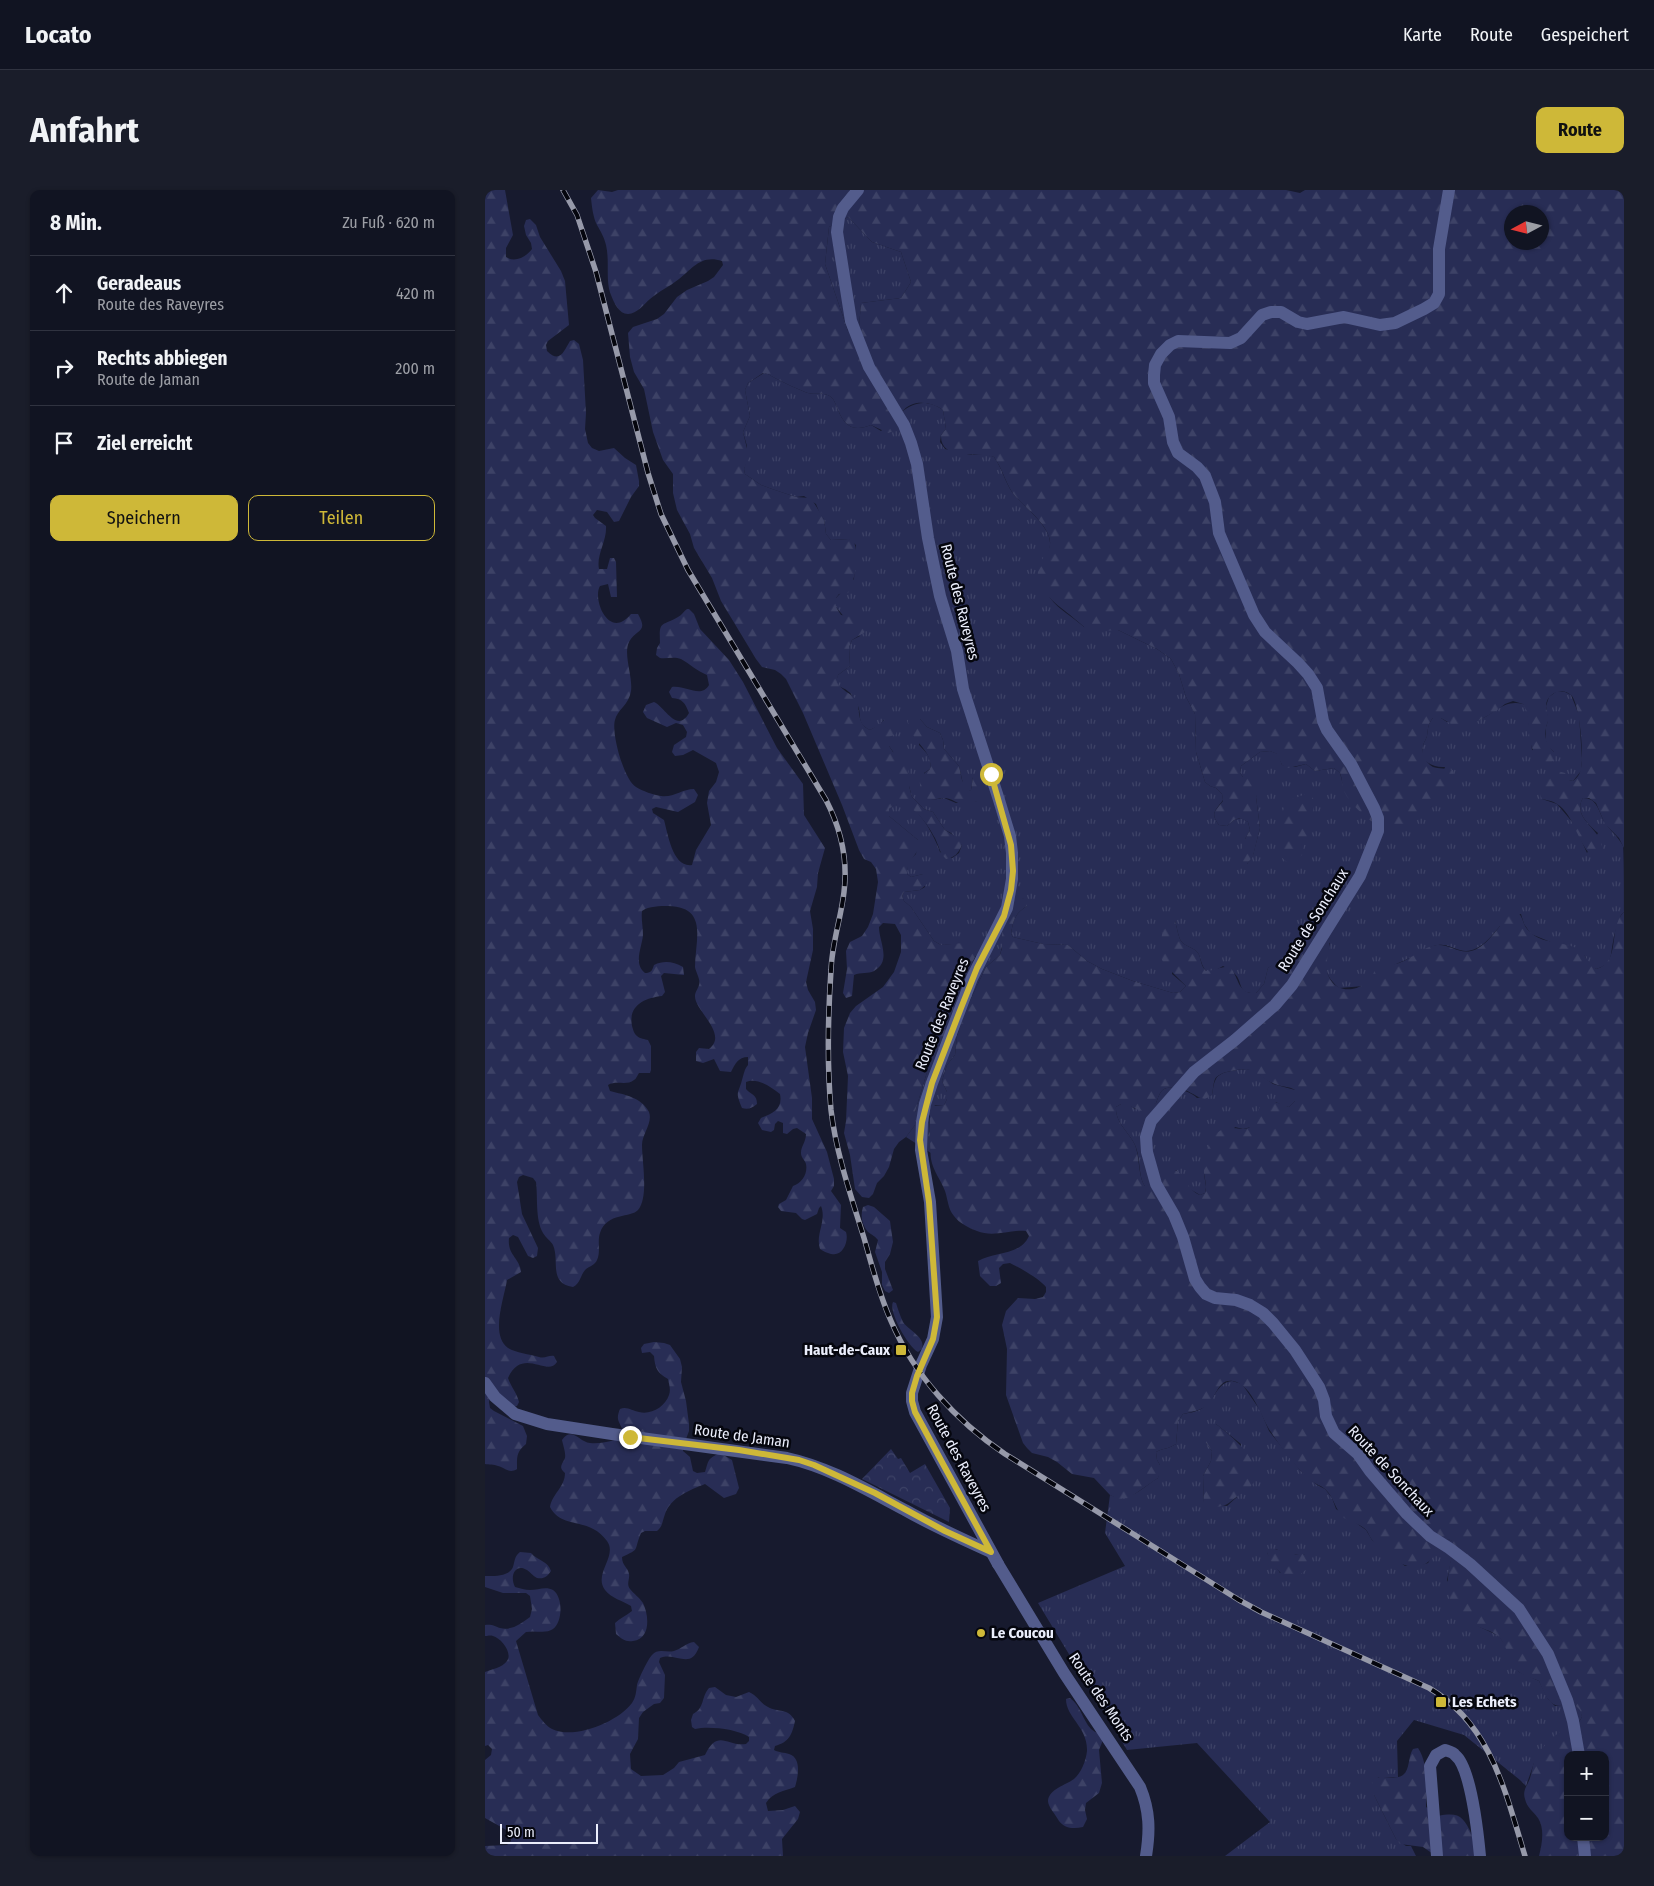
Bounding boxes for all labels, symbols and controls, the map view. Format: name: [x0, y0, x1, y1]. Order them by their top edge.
text: Locato: [25, 21, 91, 49]
text: Karte: [1403, 24, 1442, 46]
text: Route: [1470, 24, 1513, 46]
text: Gespeichert: [1541, 24, 1629, 46]
button: Route: [1536, 107, 1624, 153]
text: Anfahrt: [30, 109, 139, 151]
north arrow: [1504, 205, 1549, 250]
text: 8 Min.: [50, 210, 102, 236]
text: Zu Fuß · 620 m: [342, 213, 435, 232]
text: Geradeaus: [97, 272, 181, 295]
icon: ahead: [50, 279, 78, 307]
text: 420 m: [396, 284, 435, 303]
text: Route des Raveyres: [97, 295, 224, 314]
text: Rechts abbiegen: [97, 347, 227, 370]
icon: right: [50, 354, 78, 382]
text: 200 m: [395, 359, 435, 378]
text: Route de Jaman: [97, 370, 200, 389]
icon: arrive: [50, 429, 78, 457]
text: Ziel erreicht: [97, 432, 193, 455]
button: Speichern: [50, 495, 238, 541]
button: Teilen: [248, 495, 435, 541]
street label: Route des Raveyres: [937, 542, 983, 662]
route start: [980, 763, 1003, 786]
street label: Route de Sonchaux: [1274, 865, 1352, 975]
street label: Route des Raveyres: [911, 955, 973, 1073]
place label: Haut-de-Caux: [804, 1341, 891, 1359]
marker: Haut-de-Caux: [894, 1343, 908, 1357]
street label: Route des Raveyres: [923, 1401, 995, 1515]
street label: Route de Jaman: [693, 1420, 791, 1452]
street label: Route de Sonchaux: [1344, 1422, 1438, 1520]
route end: [619, 1426, 642, 1449]
place label: Le Coucou: [991, 1624, 1054, 1642]
marker: Le Coucou: [975, 1627, 987, 1639]
street label: Route des Monts: [1065, 1649, 1137, 1745]
place label: Les Echets: [1452, 1693, 1517, 1711]
marker: Les Echets: [1434, 1695, 1448, 1709]
map controls: [1564, 1751, 1609, 1841]
button: +: [1564, 1751, 1609, 1796]
button: −: [1564, 1796, 1609, 1841]
scale bar: [500, 1821, 597, 1844]
text: 50 m: [507, 1824, 535, 1841]

